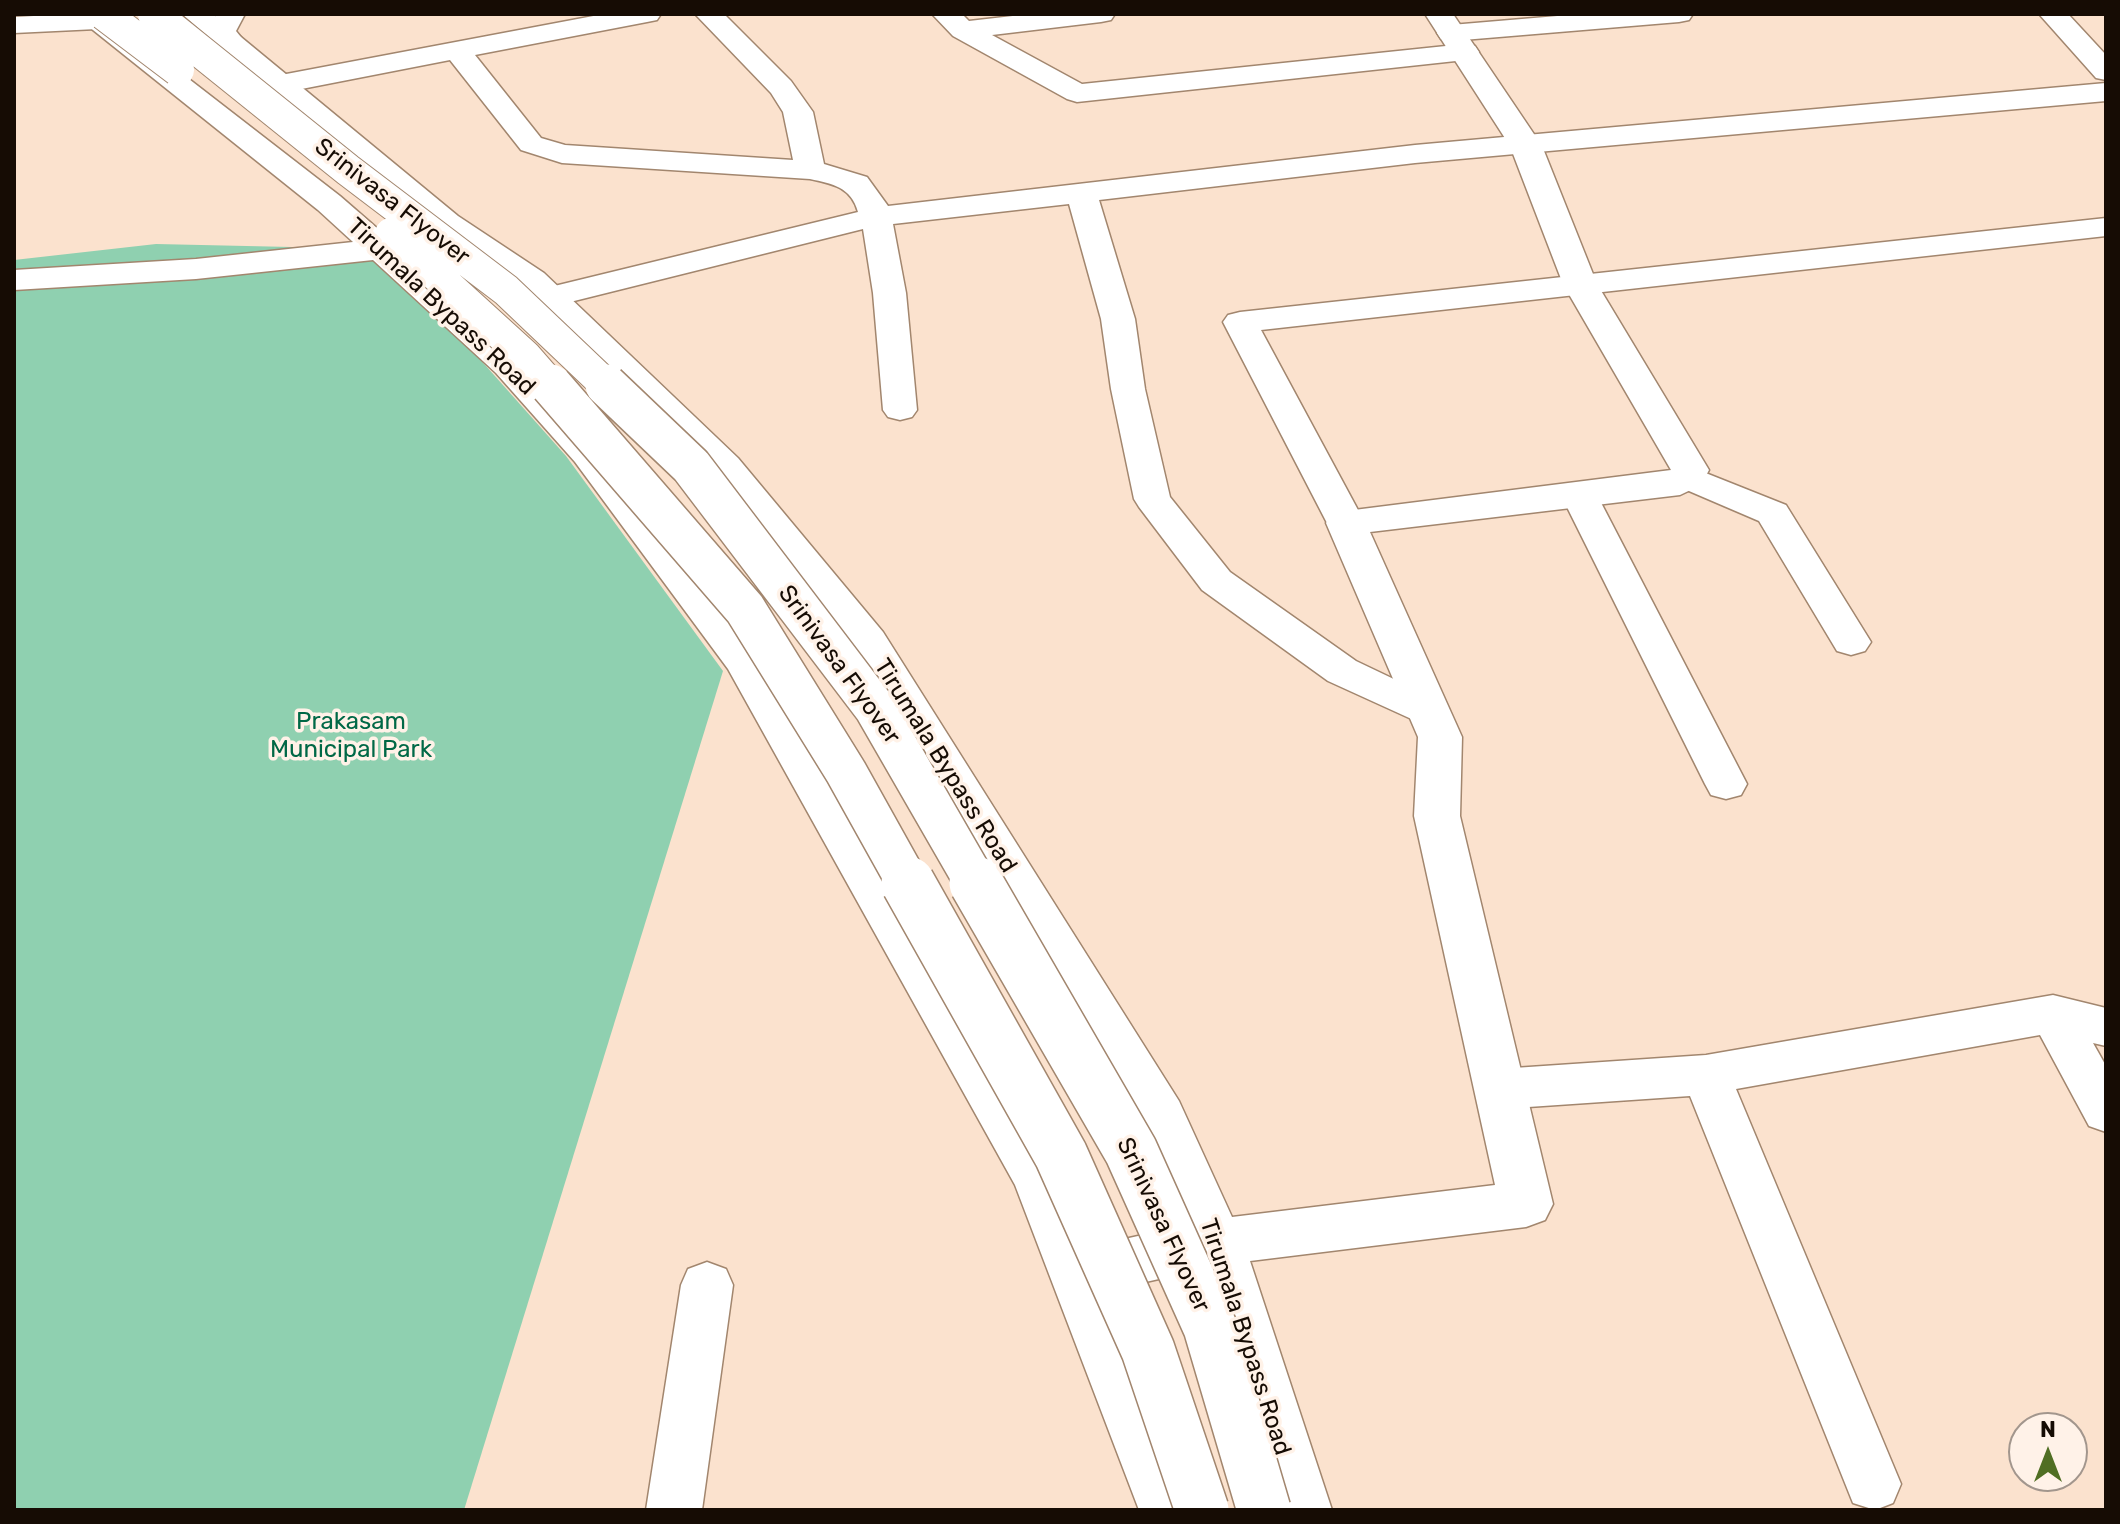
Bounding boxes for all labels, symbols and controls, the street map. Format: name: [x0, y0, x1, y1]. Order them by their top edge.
street label: Srinivasa Flyover: [309, 132, 475, 272]
street label: Tirumala Bypass Road: [341, 212, 541, 402]
street label: Srinivasa Flyover: [772, 580, 906, 750]
street label: Tirumala Bypass Road: [867, 654, 1023, 878]
park label: Prakasam Municipal Park: [270, 708, 432, 764]
street label: Srinivasa Flyover: [1110, 1133, 1216, 1317]
street label: Tirumala Bypass Road: [1193, 1215, 1297, 1459]
north arrow: [2008, 1412, 2088, 1492]
text: N: [2040, 1416, 2056, 1443]

